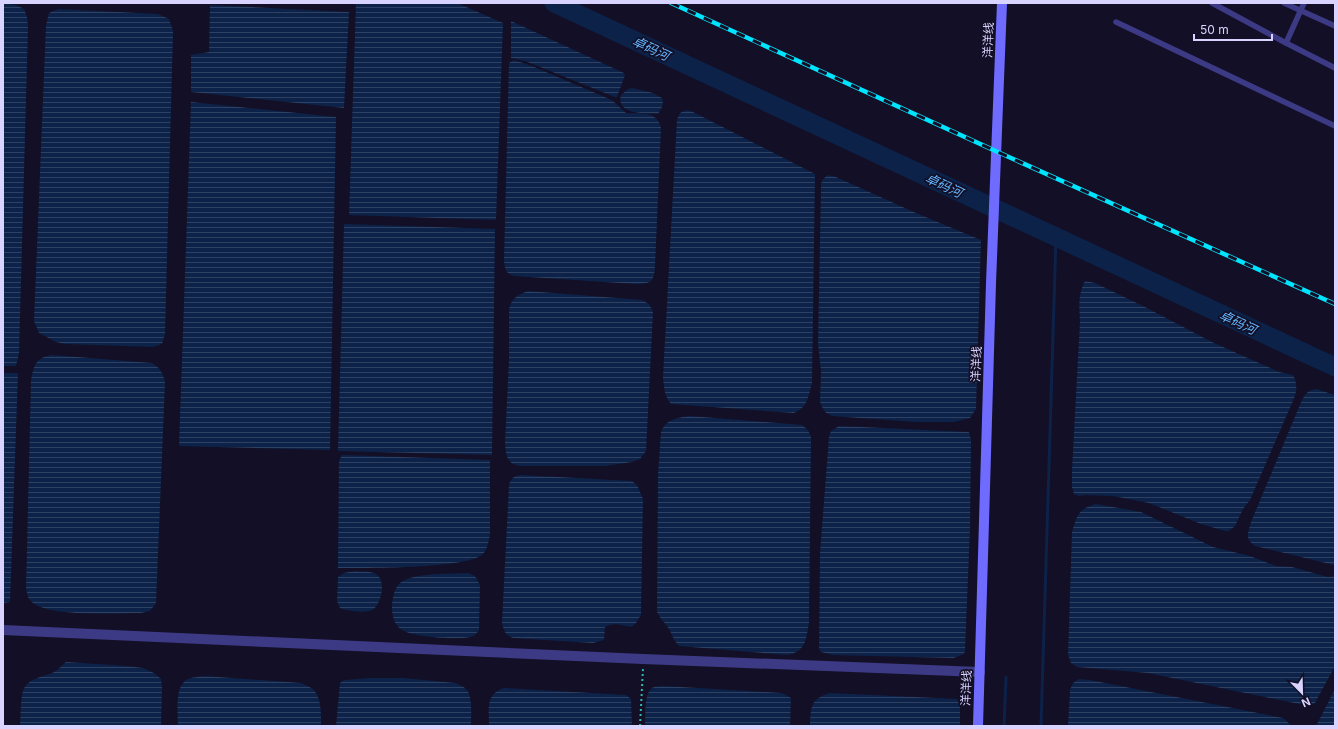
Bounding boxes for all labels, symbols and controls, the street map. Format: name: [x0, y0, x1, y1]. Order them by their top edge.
scale bar: [1194, 16, 1272, 42]
street label: 洋洋线: [980, 22, 996, 58]
text: 50 m: [1200, 22, 1229, 37]
water label: 卓码河: [630, 33, 675, 65]
water label: 卓码河: [923, 170, 968, 202]
water label: 卓码河: [1217, 307, 1262, 339]
street label: 洋洋线: [968, 346, 984, 382]
street label: 洋洋线: [958, 670, 974, 706]
north arrow: [1282, 673, 1322, 713]
text: N: [1299, 694, 1313, 710]

